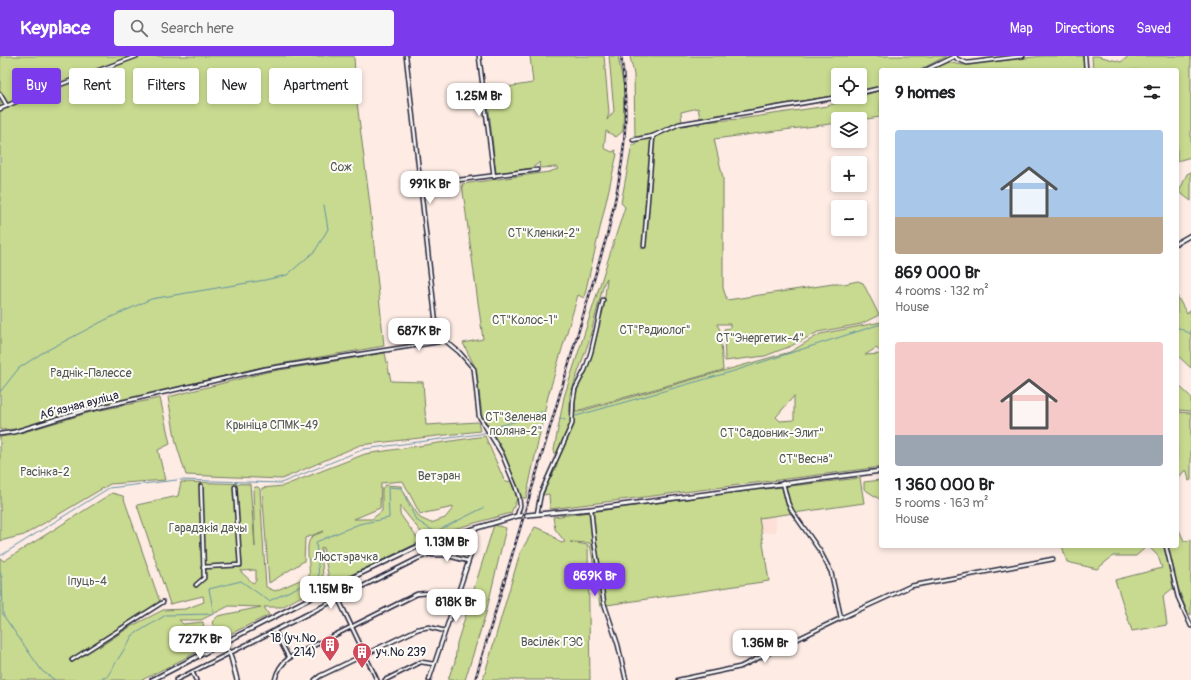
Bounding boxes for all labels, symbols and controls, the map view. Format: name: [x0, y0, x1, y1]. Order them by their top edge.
search box: [114, 10, 394, 46]
text: Keyplace: [20, 16, 90, 40]
icon: search: [128, 17, 150, 39]
text: Search here: [160, 19, 234, 38]
text: Map: [1010, 20, 1033, 37]
text: Directions: [1055, 20, 1114, 37]
text: Saved: [1136, 20, 1171, 37]
chip: Buy: [12, 68, 61, 104]
chip: Rent: [69, 68, 125, 104]
chip: Filters: [133, 68, 199, 104]
chip: New: [207, 68, 261, 104]
chip: Apartment: [269, 68, 362, 104]
map controls: [831, 68, 867, 236]
button: locate: [831, 68, 867, 104]
icon: filters: [1141, 81, 1163, 103]
text: 9 homes: [895, 82, 955, 103]
pin: 1.25M Br: [438, 83, 520, 117]
text: 1.25M Br: [456, 88, 502, 104]
button: layers: [831, 112, 867, 148]
button: +: [831, 156, 867, 192]
icon: home: [993, 156, 1065, 228]
park label: Сож: [330, 160, 352, 175]
pin: 991K Br: [393, 171, 467, 205]
text: 991K Br: [409, 176, 451, 192]
button: −: [831, 200, 867, 236]
park label: СТ"Кленки-2": [508, 226, 580, 241]
text: 869 000 Br: [895, 262, 980, 283]
text: 4 rooms · 132 m²: [895, 283, 989, 299]
text: House: [895, 299, 929, 315]
park label: СТ"Колос-1": [492, 313, 558, 328]
pin: 687K Br: [382, 318, 456, 352]
text: 687K Br: [397, 323, 441, 339]
park label: СТ"Радиолог": [619, 323, 691, 338]
park label: СТ"Энергетик-4": [716, 331, 804, 346]
park label: Раднік-Палессе: [50, 366, 132, 381]
icon: home: [993, 368, 1065, 440]
street label: Абʼязная вуліца: [38, 388, 121, 423]
park label: СТ"Зеленая поляна-2": [485, 410, 547, 439]
park label: Крыніца СПМК-49: [226, 418, 318, 433]
park label: СТ"Садовник-Элит": [720, 426, 824, 441]
park label: СТ"Весна": [779, 452, 833, 467]
park label: Расінка-2: [20, 465, 70, 480]
park label: Ветэран: [418, 469, 460, 484]
text: 1 360 000 Br: [895, 474, 994, 495]
text: 5 rooms · 163 m²: [895, 495, 989, 511]
text: House: [895, 511, 929, 527]
park label: Гарадзкія дачы: [169, 521, 248, 536]
pin: 1.13M Br: [406, 529, 488, 563]
text: 1.13M Br: [425, 534, 469, 550]
park label: Люстэрачка: [313, 550, 378, 565]
pin: 869K Br: [558, 563, 632, 597]
text: 869K Br: [573, 568, 617, 584]
park label: Іпуць-4: [67, 574, 107, 589]
pin: 1.15M Br: [290, 576, 372, 610]
text: 1.15M Br: [309, 581, 353, 597]
pin: 818K Br: [419, 589, 493, 623]
text: 818K Br: [436, 594, 476, 610]
pin: 727K Br: [163, 626, 237, 660]
pin: 1.36M Br: [724, 630, 806, 664]
text: 727K Br: [178, 631, 222, 647]
place label: 18 (уч.№ 214): [270, 631, 316, 660]
building icon: 18 (уч.№ 214): [319, 634, 341, 662]
park label: Васілёк ГЭС: [521, 635, 583, 650]
text: 1.36M Br: [742, 635, 788, 651]
building icon: уч.№ 239: [351, 641, 373, 669]
place label: уч.№ 239: [375, 645, 426, 660]

